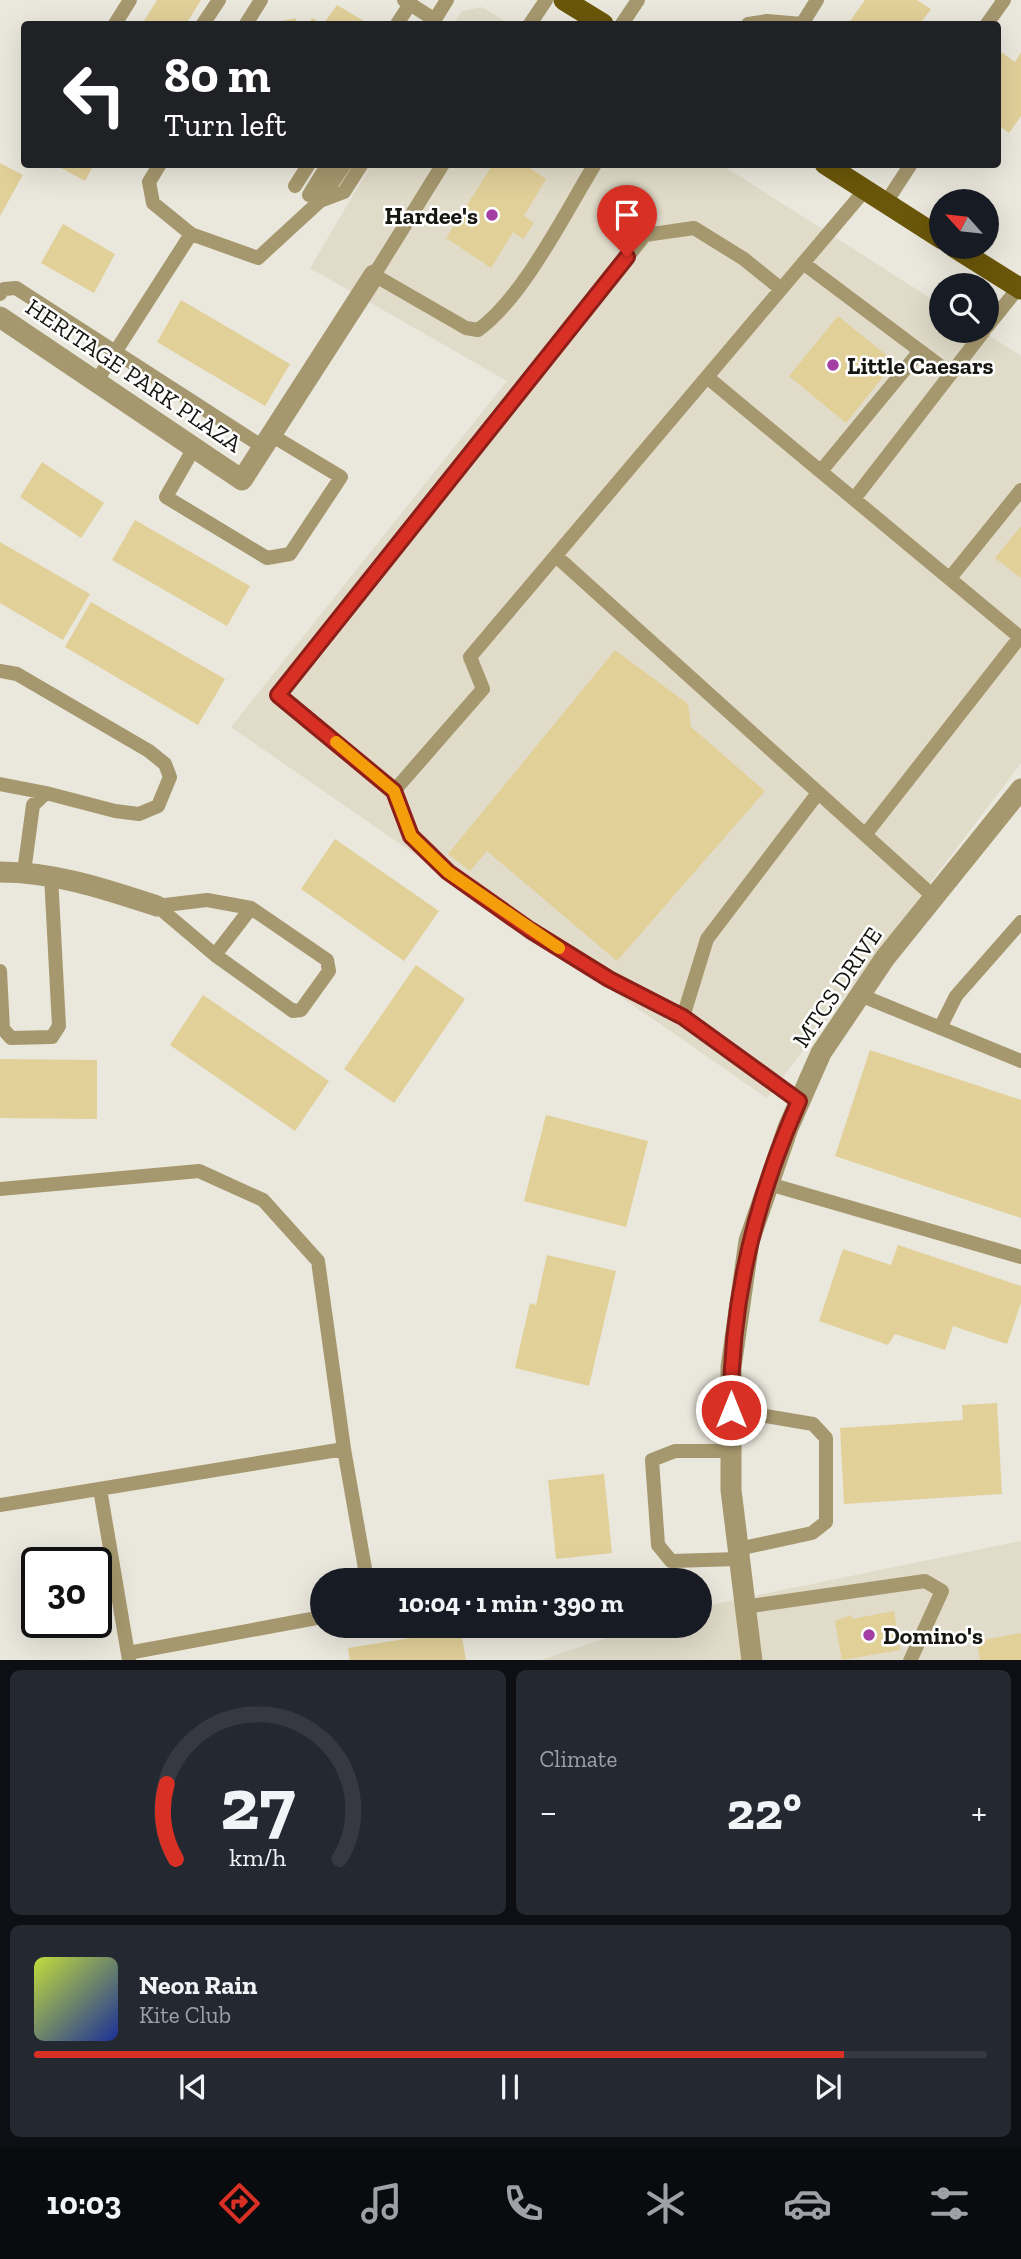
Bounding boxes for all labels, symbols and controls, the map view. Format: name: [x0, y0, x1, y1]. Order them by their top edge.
text: 80 m: [164, 46, 271, 105]
icon: left: [49, 49, 140, 140]
text: Turn left: [164, 106, 286, 144]
pin: [597, 185, 657, 257]
north arrow: [929, 189, 999, 259]
map controls: [929, 189, 999, 343]
icon: arrive: [608, 196, 646, 234]
place label: Hardee's: [385, 201, 478, 230]
marker: Hardee's: [484, 207, 500, 223]
button: search: [929, 273, 999, 343]
street label: HERITAGE PARK PLAZA: [20, 292, 248, 458]
place label: Little Caesars: [847, 351, 994, 380]
marker: Little Caesars: [825, 357, 841, 373]
street label: MTCS DRIVE: [786, 921, 888, 1053]
position arrow: [694, 1373, 768, 1447]
speed limit sign: 30: [21, 1547, 112, 1638]
text: 10:04 · 1 min · 390 m: [399, 1587, 623, 1619]
place label: Domino's: [883, 1621, 983, 1650]
marker: Domino's: [861, 1627, 877, 1643]
text: Climate: [540, 1745, 617, 1773]
text: 27: [220, 1760, 295, 1848]
text: 22°: [727, 1780, 802, 1842]
text: −: [540, 1789, 557, 1835]
text: +: [971, 1789, 987, 1835]
text: km/h: [229, 1841, 286, 1871]
text: Neon Rain: [139, 1969, 257, 2001]
text: Kite Club: [139, 2001, 231, 2029]
icon: previous: [174, 2068, 212, 2106]
icon: pause: [491, 2068, 529, 2106]
icon: next: [809, 2068, 847, 2106]
icon: directions: [215, 2179, 264, 2228]
icon: music: [357, 2179, 406, 2228]
icon: phone: [499, 2179, 548, 2228]
icon: climate: [641, 2179, 690, 2228]
icon: car: [783, 2179, 832, 2228]
icon: filters: [925, 2179, 974, 2228]
text: 10:03: [47, 2184, 121, 2222]

